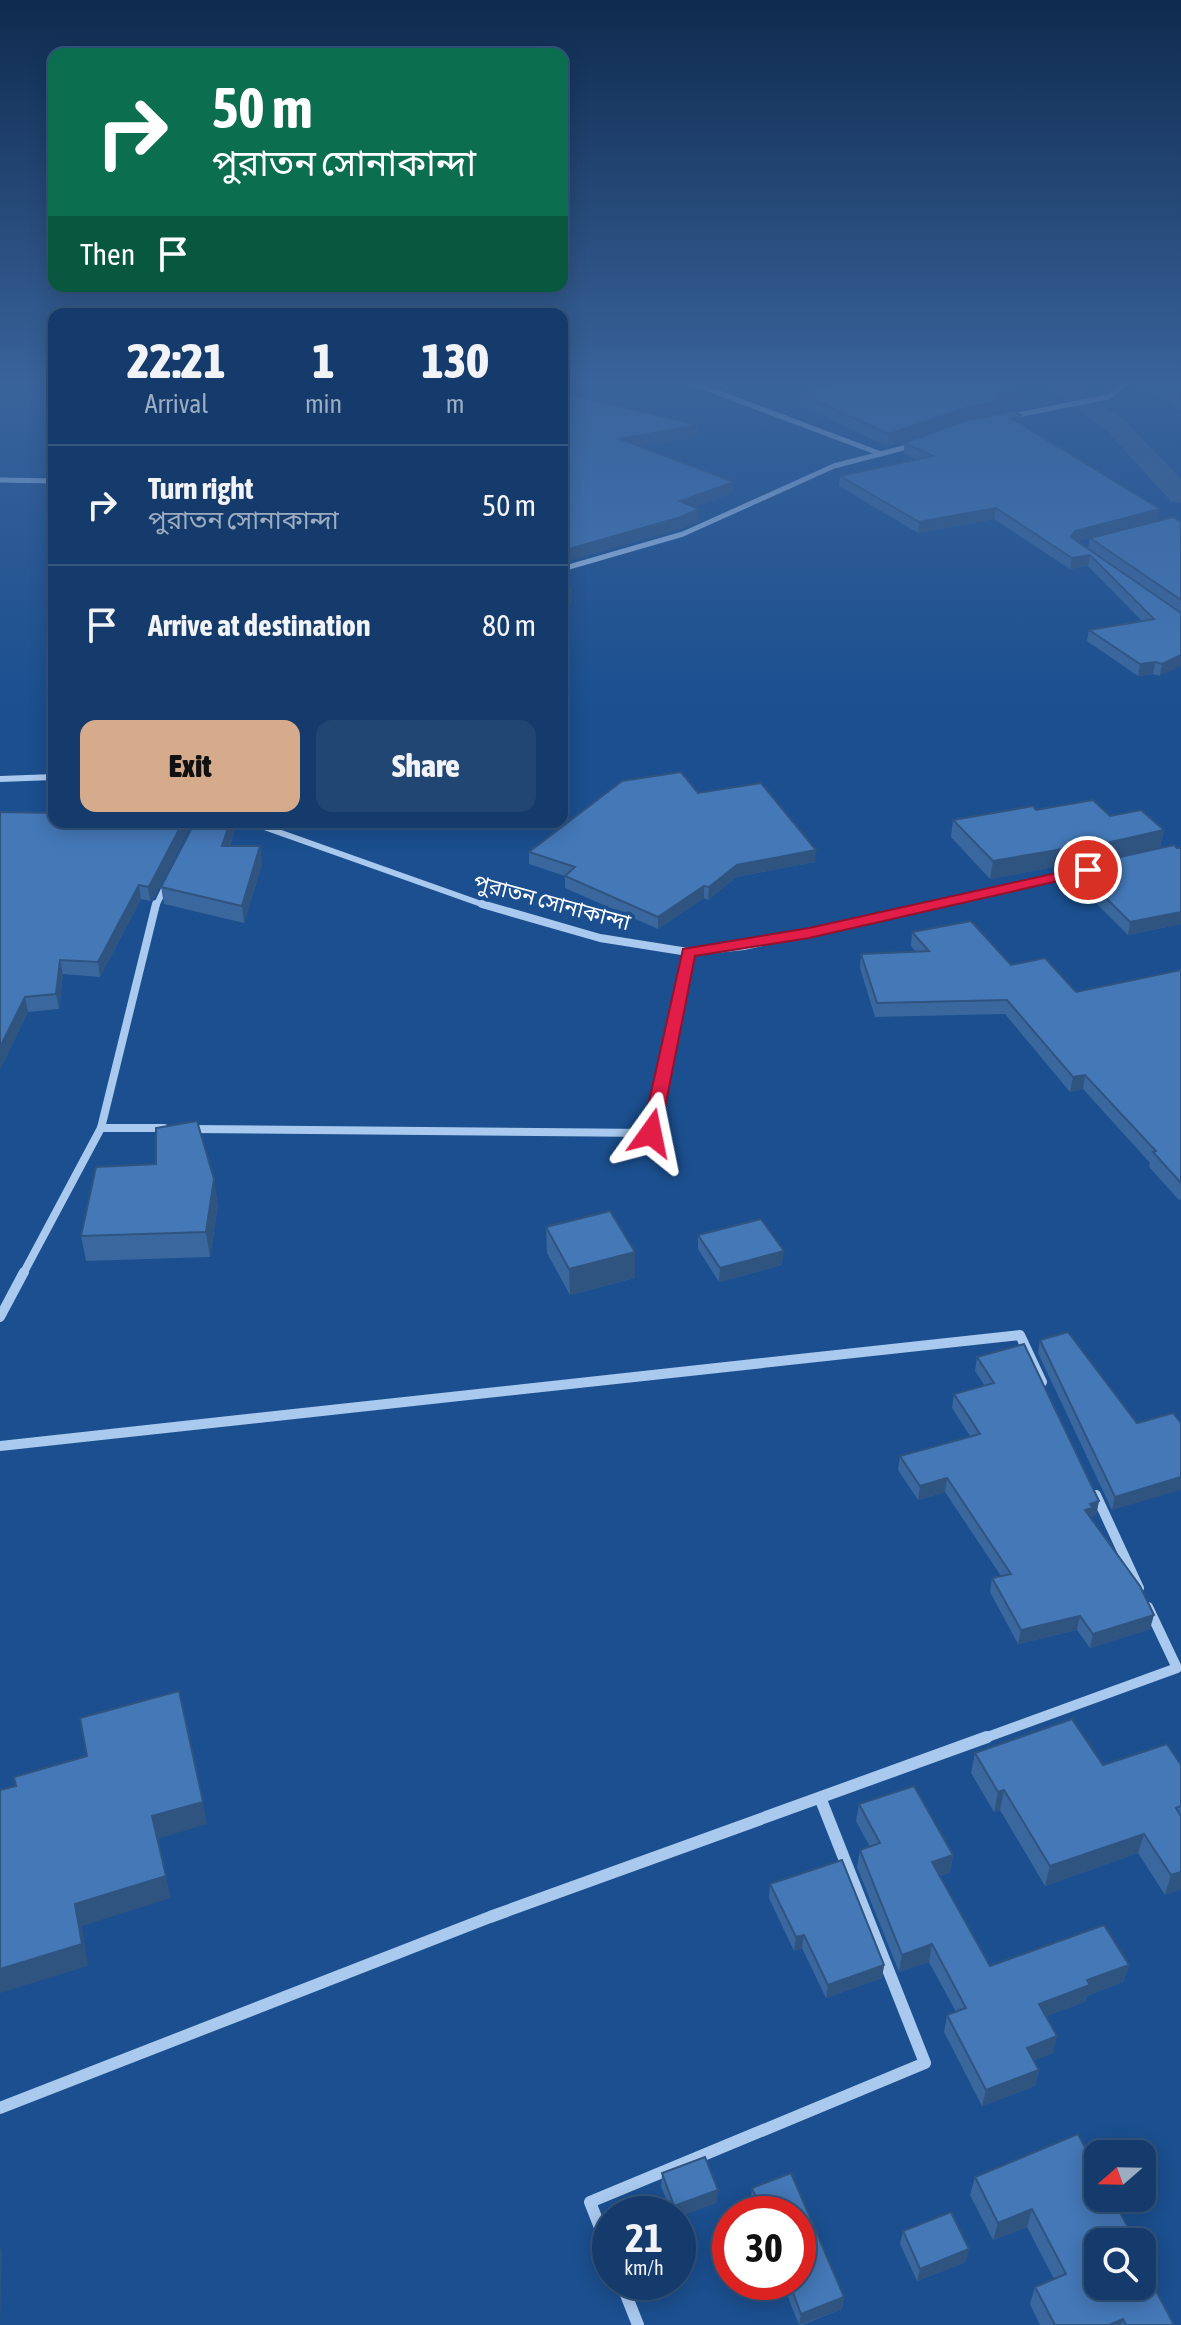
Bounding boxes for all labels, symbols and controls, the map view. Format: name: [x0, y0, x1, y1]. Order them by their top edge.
text: 50 m: [212, 76, 313, 140]
icon: right: [80, 80, 184, 184]
text: পুরাতন সোনাকান্দা: [212, 142, 476, 184]
icon: arrive: [151, 232, 195, 276]
text: Then: [80, 237, 135, 271]
text: 22:21: [127, 333, 226, 388]
text: 1: [312, 333, 335, 388]
text: 130: [421, 333, 489, 388]
text: Arrival: [145, 389, 208, 419]
text: min: [305, 389, 342, 419]
text: m: [446, 389, 464, 419]
text: Turn right: [148, 471, 254, 505]
icon: right: [80, 483, 124, 527]
text: 50 m: [482, 488, 536, 522]
text: পুরাতন সোনাকান্দা: [148, 505, 339, 535]
icon: arrive: [80, 603, 124, 647]
text: Arrive at destination: [148, 608, 370, 642]
text: 80 m: [482, 608, 536, 642]
button: Exit: [80, 720, 300, 812]
button: Share: [316, 720, 536, 812]
pin: [1054, 836, 1122, 904]
icon: arrive: [1066, 848, 1110, 892]
street label: পুরাতন সোনাকান্দা: [470, 869, 634, 937]
position arrow: [609, 1091, 693, 1175]
north arrow: [1084, 2140, 1156, 2212]
map controls: [1084, 2140, 1156, 2300]
speed limit sign: 30: [712, 2196, 816, 2300]
text: 21: [625, 2215, 663, 2260]
button: search: [1084, 2228, 1156, 2300]
text: km/h: [624, 2256, 664, 2279]

